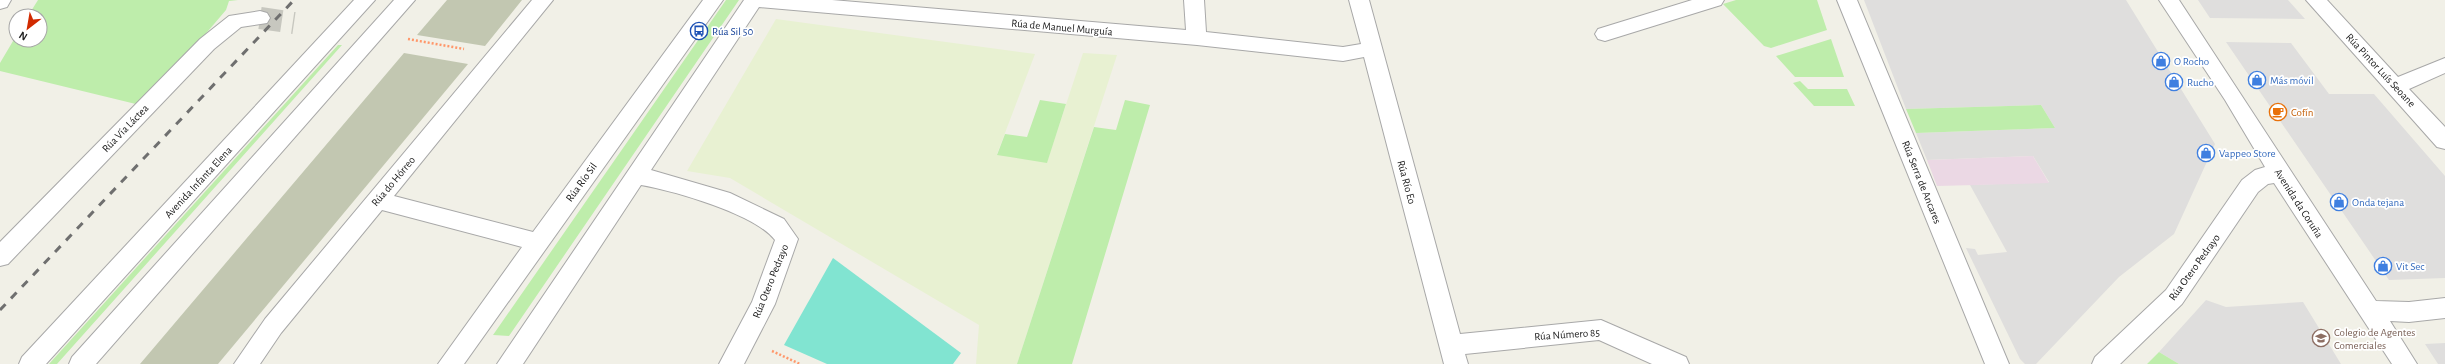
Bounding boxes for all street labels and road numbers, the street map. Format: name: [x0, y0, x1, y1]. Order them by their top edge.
street label: Rúa de Manuel Murguía: [1011, 18, 1113, 37]
street label: Rúa Pintor Luís Seoane: [2344, 31, 2418, 109]
street label: Rúa Vía Láctea: [100, 102, 151, 154]
street label: Rúa Serra de Ancares: [1900, 139, 1943, 225]
street label: Avenida Infanta Elena: [163, 145, 234, 220]
street label: Rúa do Hórreo: [369, 154, 417, 208]
street label: Rúa Río Eo: [1395, 159, 1418, 205]
street label: Rúa Río Sil: [564, 161, 599, 204]
street label: Avenida da Coruña: [2272, 167, 2325, 240]
street label: Rúa Otero Pedrayo: [2167, 232, 2222, 302]
street label: Rúa Otero Pedrayo: [751, 243, 790, 320]
street label: Rúa Número 85: [1534, 327, 1601, 342]

